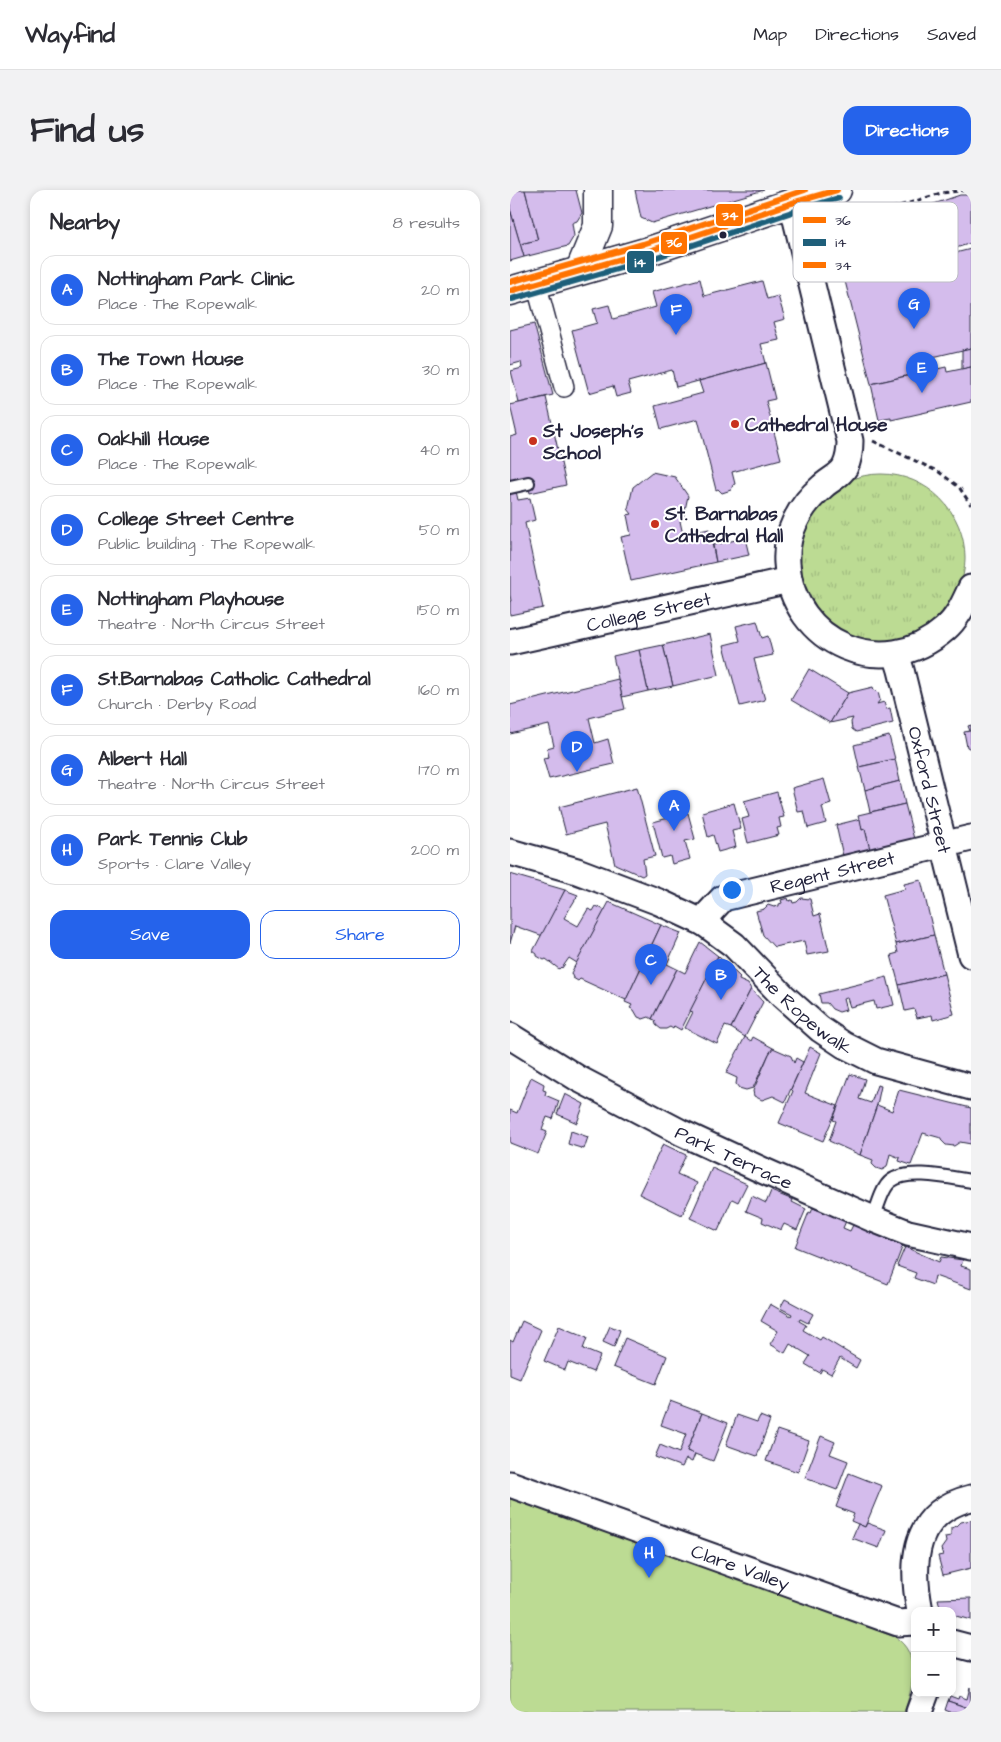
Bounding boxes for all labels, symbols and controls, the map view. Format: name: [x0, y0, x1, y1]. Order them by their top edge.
text: Wayfind: [25, 18, 115, 52]
text: Map: [753, 22, 787, 47]
text: Directions: [815, 22, 899, 47]
text: Saved: [927, 22, 976, 47]
text: Find us: [30, 106, 144, 155]
button: Directions: [843, 106, 971, 155]
legend: [793, 202, 958, 282]
line badge: 34: [715, 203, 744, 227]
text: 34: [721, 206, 739, 226]
text: Nearby: [50, 208, 120, 237]
text: 36: [835, 211, 851, 231]
text: 8 results: [393, 212, 460, 234]
unlabelled marker: [718, 230, 728, 240]
line badge: 36: [660, 231, 688, 255]
text: 36: [665, 233, 682, 253]
text: i4: [835, 233, 847, 253]
line badge: i4: [626, 250, 655, 274]
text: i4: [634, 253, 646, 273]
text: 34: [835, 256, 852, 276]
text: Nottingham Park Clinic: [98, 266, 295, 293]
text: A: [62, 279, 72, 301]
text: 20 m: [421, 279, 459, 301]
pin: G: [898, 288, 930, 329]
text: Place · The Ropewalk: [98, 293, 257, 315]
pin: F: [660, 294, 692, 335]
text: The Town House: [98, 346, 244, 373]
pin: E: [906, 352, 938, 393]
text: B: [61, 359, 73, 381]
text: 30 m: [422, 359, 459, 381]
text: Place · The Ropewalk: [98, 373, 257, 395]
place label: Cathedral House: [745, 412, 888, 439]
place label: St Joseph's School: [542, 418, 644, 467]
marker: Cathedral House: [729, 418, 741, 430]
text: Oakhill House: [98, 426, 210, 453]
marker: St Joseph's School: [527, 435, 539, 447]
text: C: [61, 439, 73, 461]
text: 40 m: [419, 439, 459, 461]
text: Place · The Ropewalk: [98, 453, 257, 475]
place label: St. Barnabas Cathedral Hall: [664, 501, 783, 550]
text: College Street Centre: [98, 506, 294, 533]
marker: St. Barnabas Cathedral Hall: [649, 518, 661, 530]
text: D: [62, 519, 72, 541]
text: 50 m: [419, 519, 459, 541]
text: Public building · The Ropewalk: [98, 533, 315, 555]
text: Nottingham Playhouse: [98, 586, 284, 613]
street label: College Street: [584, 586, 714, 640]
text: E: [62, 599, 72, 621]
text: 150 m: [417, 599, 459, 621]
text: Theatre · North Circus Street: [98, 613, 325, 635]
text: St.Barnabas Catholic Cathedral: [98, 666, 371, 693]
text: F: [61, 679, 73, 701]
text: 160 m: [418, 679, 459, 701]
text: Church · Derby Road: [98, 693, 256, 715]
street label: Oxford Street: [900, 724, 958, 857]
pin: D: [561, 731, 593, 772]
text: Albert Hall: [98, 746, 187, 773]
text: G: [61, 759, 73, 781]
text: 170 m: [418, 759, 459, 781]
text: Theatre · North Circus Street: [98, 773, 325, 795]
pin: A: [658, 790, 690, 831]
text: Park Tennis Club: [98, 826, 247, 853]
text: H: [62, 839, 72, 861]
text: 200 m: [411, 839, 459, 861]
street label: Regent Street: [767, 845, 898, 901]
text: Sports · Clare Valley: [98, 853, 251, 875]
your location: [719, 877, 745, 903]
button: Save: [50, 910, 250, 959]
button: Share: [260, 910, 460, 959]
pin: C: [635, 944, 667, 985]
pin: B: [705, 959, 737, 1000]
street label: The Ropewalk: [746, 960, 857, 1062]
street label: Park Terrace: [670, 1120, 797, 1197]
pin: H: [633, 1537, 665, 1578]
street label: Clare Valley: [687, 1538, 794, 1599]
map controls: [911, 1607, 956, 1697]
button: +: [911, 1607, 956, 1652]
button: −: [911, 1652, 956, 1697]

